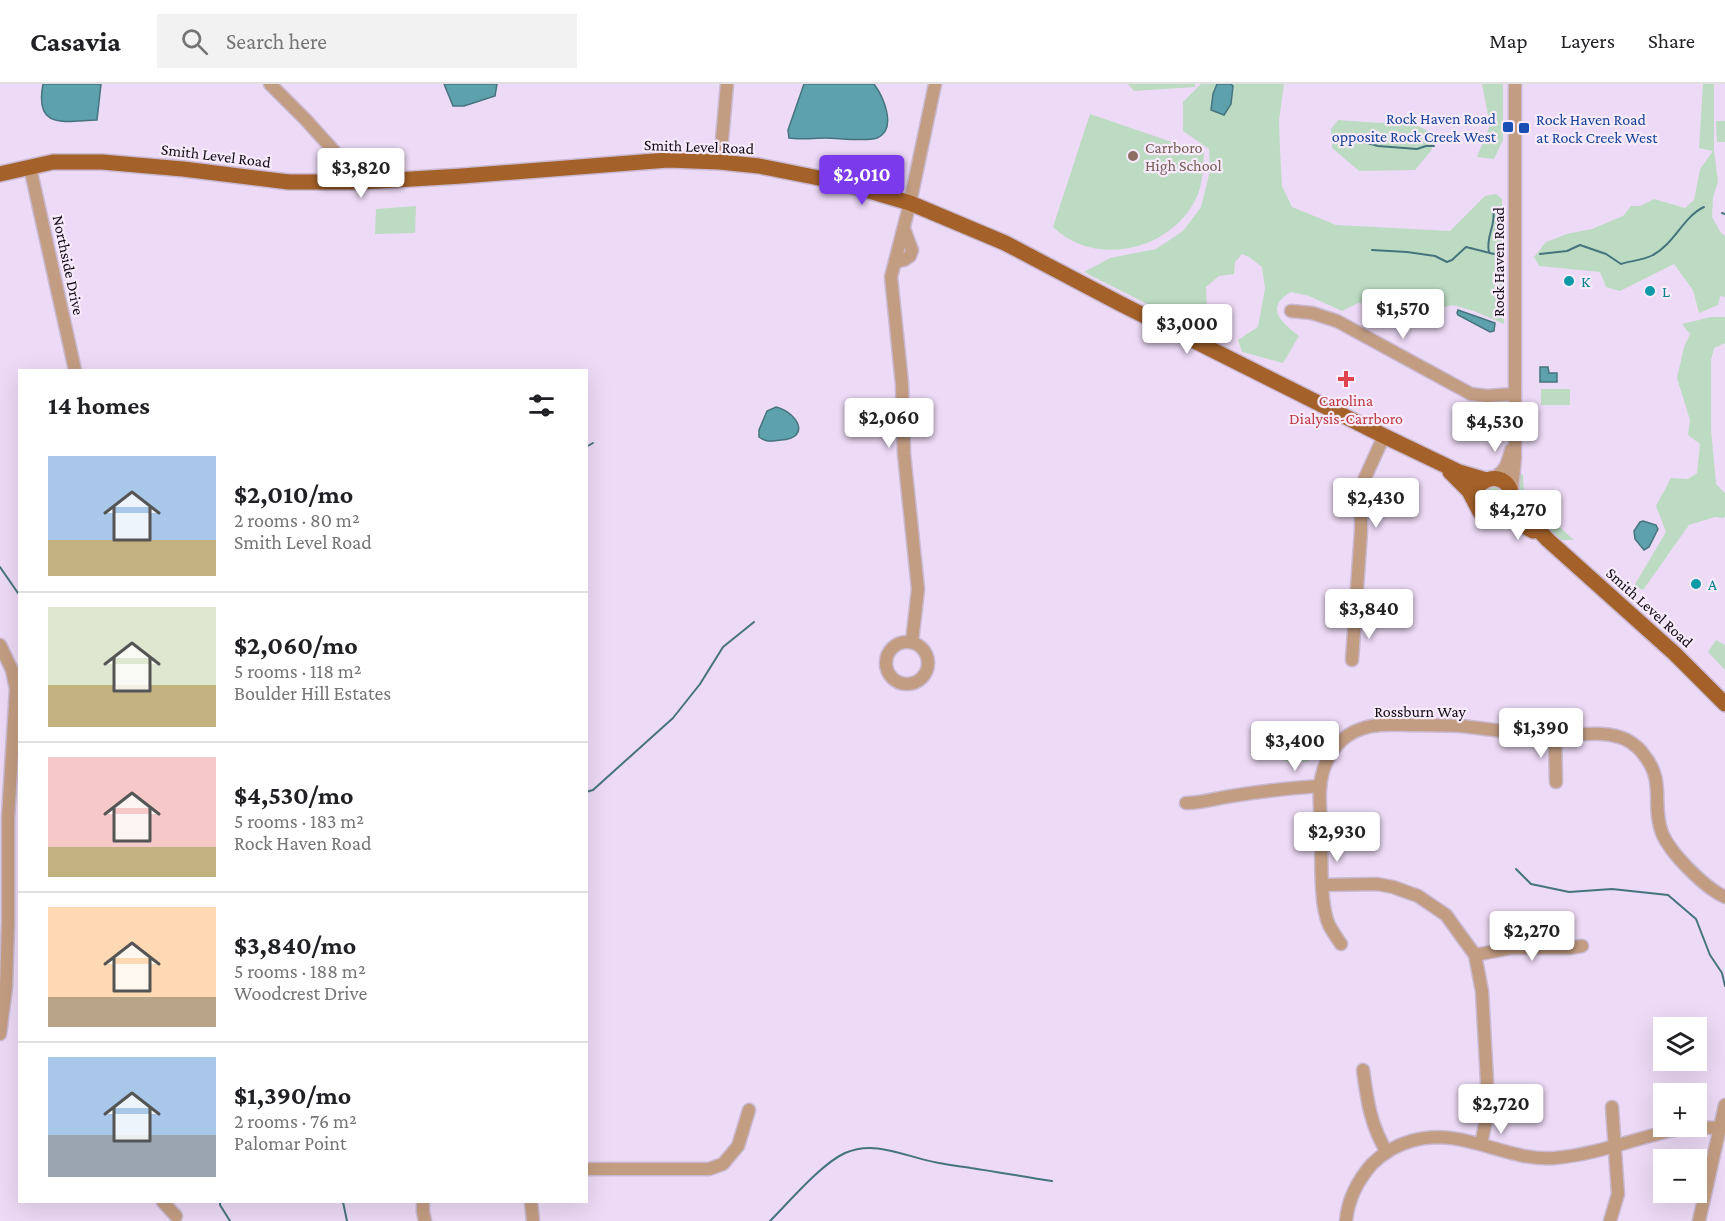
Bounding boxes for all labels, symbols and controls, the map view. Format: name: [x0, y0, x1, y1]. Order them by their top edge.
search box: [157, 14, 577, 68]
icon: search: [178, 25, 211, 58]
text: Casavia: [30, 26, 121, 57]
text: Search here: [226, 29, 327, 54]
text: Map: [1489, 29, 1528, 53]
text: Layers: [1561, 29, 1615, 53]
text: Share: [1648, 29, 1695, 53]
place label: Rock Haven Road opposite Rock Creek West: [1332, 110, 1497, 146]
place label: Rock Haven Road at Rock Creek West: [1536, 111, 1658, 146]
marker: Rock Haven Road opposite Rock Creek West: [1501, 120, 1515, 134]
marker: Rock Haven Road at Rock Creek West: [1517, 121, 1531, 135]
street label: Smith Level Road: [644, 136, 755, 157]
place label: Carrboro High School: [1145, 139, 1222, 175]
street label: Smith Level Road: [160, 140, 272, 171]
pin: $3,820: [312, 148, 410, 199]
marker: Carrboro High School: [1126, 149, 1140, 163]
pin: $2,010: [813, 155, 911, 206]
text: $3,820: [331, 156, 391, 178]
text: $2,010: [833, 163, 891, 185]
street label: Rock Haven Road: [1490, 206, 1507, 317]
street label: Northside Drive: [50, 214, 87, 317]
place label: K: [1581, 273, 1591, 290]
marker: K: [1562, 274, 1576, 288]
place label: L: [1662, 283, 1670, 300]
marker: L: [1643, 284, 1657, 298]
pin: $1,570: [1354, 289, 1452, 340]
text: $1,570: [1376, 297, 1430, 319]
pin: $3,000: [1138, 304, 1236, 355]
text: $3,000: [1156, 312, 1218, 334]
marker: Carolina Dialysis-Carrboro: [1337, 370, 1355, 388]
icon: filters: [525, 389, 558, 422]
text: 14 homes: [48, 391, 150, 420]
place label: Carolina Dialysis-Carrboro: [1289, 392, 1403, 428]
pin: $2,060: [840, 398, 938, 449]
pin: $4,530: [1446, 402, 1544, 453]
text: $2,060: [859, 406, 919, 428]
text: $4,530: [1466, 410, 1524, 432]
pin: $2,430: [1327, 478, 1425, 529]
icon: home: [96, 480, 168, 552]
text: $2,010/mo: [234, 480, 353, 509]
text: $2,430: [1347, 486, 1405, 508]
pin: $4,270: [1469, 490, 1567, 541]
text: $4,270: [1489, 498, 1547, 520]
text: 2 rooms · 80 m²: [234, 509, 360, 531]
text: Smith Level Road: [234, 531, 372, 553]
street label: Smith Level Road: [1603, 564, 1697, 651]
place label: A: [1708, 576, 1718, 593]
marker: A: [1689, 577, 1703, 591]
pin: $3,840: [1320, 589, 1418, 640]
text: $3,840: [1339, 597, 1399, 619]
icon: home: [96, 631, 168, 703]
text: $2,060/mo: [234, 631, 358, 660]
text: 5 rooms · 118 m²: [234, 660, 362, 682]
text: Boulder Hill Estates: [234, 682, 391, 704]
street label: Rossburn Way: [1374, 703, 1467, 721]
pin: $1,390: [1492, 708, 1590, 759]
text: $1,390: [1513, 716, 1569, 738]
pin: $3,400: [1246, 721, 1344, 772]
text: $3,400: [1265, 729, 1325, 751]
icon: home: [96, 781, 168, 853]
text: $4,530/mo: [234, 781, 353, 810]
text: 5 rooms · 183 m²: [234, 810, 364, 832]
pin: $2,930: [1288, 812, 1386, 863]
text: $2,930: [1308, 820, 1366, 842]
text: Rock Haven Road: [234, 832, 371, 854]
pin: $2,270: [1483, 911, 1581, 962]
text: $2,270: [1503, 919, 1561, 941]
icon: home: [96, 931, 168, 1003]
text: $3,840/mo: [234, 931, 356, 960]
text: 5 rooms · 188 m²: [234, 960, 366, 982]
text: Woodcrest Drive: [234, 982, 367, 1004]
map controls: [1653, 1017, 1707, 1203]
button: layers: [1653, 1017, 1707, 1071]
icon: home: [96, 1081, 168, 1153]
text: $1,390/mo: [234, 1081, 351, 1110]
button: +: [1653, 1083, 1707, 1137]
pin: $2,720: [1452, 1084, 1550, 1135]
text: $2,720: [1472, 1092, 1530, 1114]
text: 2 rooms · 76 m²: [234, 1110, 357, 1132]
text: Palomar Point: [234, 1132, 347, 1154]
button: −: [1653, 1149, 1707, 1203]

